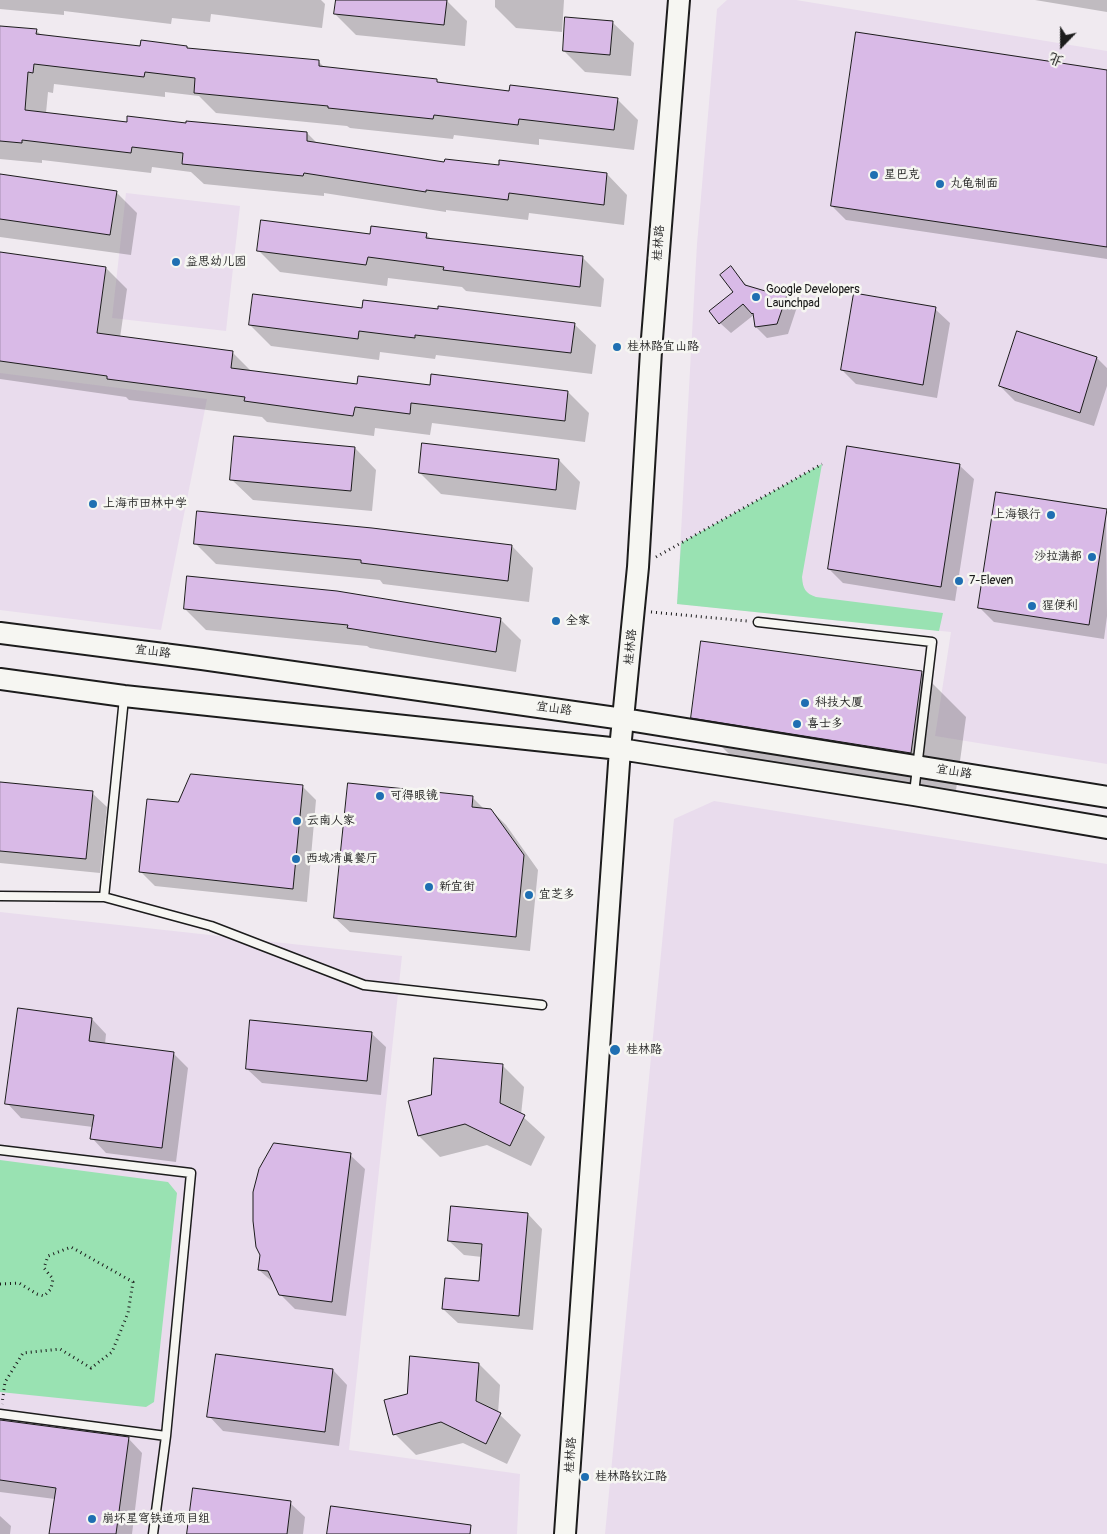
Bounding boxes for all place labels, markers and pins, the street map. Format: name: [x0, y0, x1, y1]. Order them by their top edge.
place label: 星巴克: [884, 168, 920, 182]
marker: 星巴克: [868, 169, 880, 181]
place label: 丸龟制面: [950, 177, 998, 191]
marker: 丸龟制面: [934, 178, 946, 190]
place label: 益思幼儿园: [186, 255, 246, 269]
marker: 益思幼儿园: [170, 256, 182, 268]
place label: Google Developers Launchpad: [766, 283, 860, 311]
marker: Google Developers Launchpad: [750, 291, 762, 303]
place label: 桂林路宜山路: [627, 340, 699, 354]
marker: 桂林路宜山路: [611, 341, 623, 353]
place label: 上海市田林中学: [103, 497, 187, 511]
marker: 上海市田林中学: [87, 498, 99, 510]
place label: 上海银行: [993, 508, 1041, 522]
marker: 上海银行: [1045, 509, 1057, 521]
place label: 沙拉满都: [1034, 550, 1082, 564]
marker: 沙拉满都: [1086, 551, 1098, 563]
place label: 7-Eleven: [969, 574, 1013, 588]
marker: 7-Eleven: [953, 575, 965, 587]
place label: 猩便利: [1042, 599, 1078, 613]
marker: 猩便利: [1026, 600, 1038, 612]
place label: 全家: [566, 614, 590, 628]
marker: 全家: [550, 615, 562, 627]
place label: 科技大厦: [815, 696, 863, 710]
marker: 科技大厦: [799, 697, 811, 709]
place label: 喜士多: [807, 717, 843, 731]
marker: 喜士多: [791, 718, 803, 730]
place label: 可得眼镜: [390, 789, 438, 803]
marker: 可得眼镜: [374, 790, 386, 802]
place label: 云南人家: [307, 814, 355, 828]
marker: 云南人家: [291, 815, 303, 827]
place label: 西域凊真餐厅: [306, 852, 378, 866]
marker: 西域凊真餐厅: [290, 853, 302, 865]
place label: 新宜街: [439, 880, 475, 894]
marker: 新宜街: [423, 881, 435, 893]
place label: 宜芝多: [539, 888, 575, 902]
marker: 宜芝多: [523, 889, 535, 901]
marker: 桂林路: [608, 1043, 622, 1057]
place label: 桂林路: [626, 1043, 662, 1057]
place label: 桂林路钦江路: [595, 1470, 667, 1484]
marker: 桂林路钦江路: [579, 1471, 591, 1483]
place label: 崩坏星穹铁道项目组: [102, 1512, 210, 1526]
marker: 崩坏星穹铁道项目组: [86, 1513, 98, 1525]

